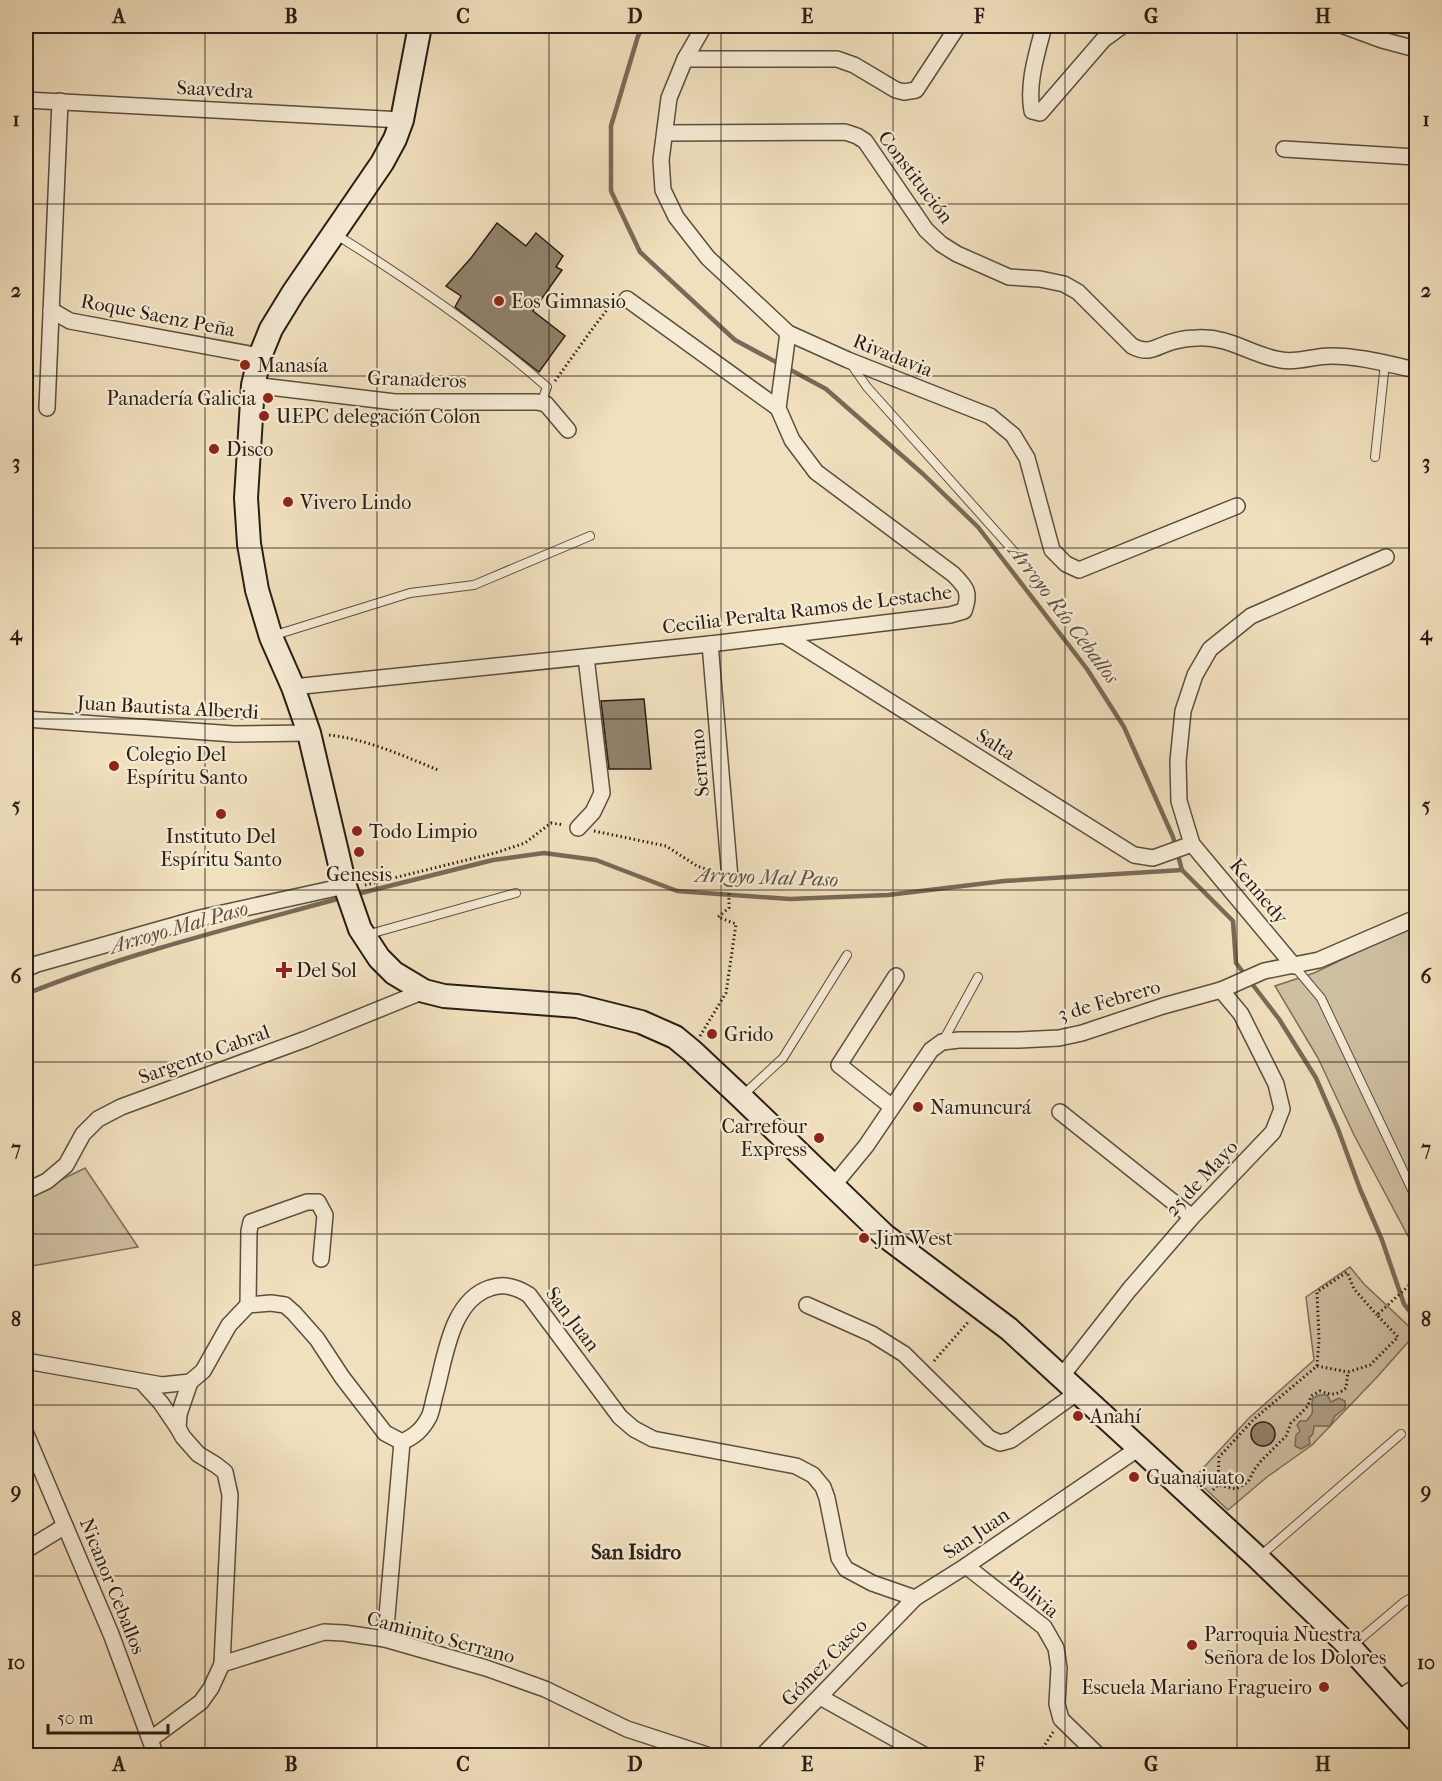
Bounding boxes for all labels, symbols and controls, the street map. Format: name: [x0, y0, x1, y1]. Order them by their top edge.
text: A: [111, 5, 127, 28]
text: B: [284, 5, 298, 28]
text: C: [456, 5, 470, 28]
text: D: [627, 5, 643, 28]
text: E: [801, 5, 813, 28]
text: F: [973, 5, 985, 28]
text: G: [1144, 5, 1158, 28]
text: H: [1315, 5, 1331, 28]
street label: Saavedra: [176, 76, 255, 103]
text: 1: [12, 108, 20, 131]
text: 1: [1422, 108, 1430, 131]
street label: Constitución: [873, 126, 958, 228]
text: 2: [11, 279, 21, 302]
text: 2: [1421, 279, 1431, 302]
street label: Roque Saenz Peña: [79, 289, 238, 342]
place label: Eos Gimnasio: [511, 290, 626, 313]
marker: Eos Gimnasio: [492, 294, 506, 308]
street label: Rivadavia: [850, 329, 937, 382]
place label: Manasía: [257, 354, 329, 377]
marker: Manasía: [238, 358, 252, 372]
street label: Granaderos: [367, 366, 467, 393]
place label: Panadería Galicia: [107, 387, 257, 410]
marker: Panadería Galicia: [261, 391, 275, 405]
place label: UEPC delegación Colon: [276, 405, 481, 428]
marker: UEPC delegación Colon: [257, 409, 271, 423]
place label: Disco: [226, 438, 274, 461]
marker: Disco: [207, 442, 221, 456]
text: 3: [12, 451, 20, 474]
text: 3: [1422, 451, 1430, 474]
place label: Vivero Lindo: [299, 491, 411, 514]
marker: Vivero Lindo: [281, 495, 295, 509]
water label: Arroyo Río Ceballos: [1002, 537, 1124, 689]
street label: Cecilia Peralta Ramos de Lestache: [661, 580, 953, 639]
text: 4: [9, 622, 23, 646]
text: 4: [1419, 622, 1433, 646]
street label: Juan Bautista Alberdi: [74, 691, 260, 724]
street label: Salta: [972, 724, 1020, 766]
street label: Serrano: [685, 728, 714, 798]
place label: Colegio Del Espíritu Santo: [126, 743, 248, 789]
marker: Colegio Del Espíritu Santo: [107, 759, 121, 773]
text: 5: [12, 794, 21, 817]
text: 5: [1422, 794, 1431, 817]
marker: Instituto Del Espíritu Santo: [214, 807, 228, 821]
place label: Todo Limpio: [369, 820, 477, 843]
marker: Todo Limpio: [350, 824, 364, 838]
place label: Instituto Del Espíritu Santo: [160, 825, 282, 871]
marker: Genesis: [352, 845, 366, 859]
street label: Kennedy: [1225, 854, 1293, 930]
water label: Arroyo Mal Paso: [692, 862, 839, 891]
place label: Genesis: [326, 863, 392, 886]
water label: Arroyo Mal Paso: [104, 896, 251, 959]
place label: Del Sol: [296, 959, 357, 982]
marker: Del Sol: [277, 963, 291, 977]
text: 6: [11, 965, 23, 988]
text: 6: [1421, 965, 1433, 988]
street label: 3 de Febrero: [1055, 975, 1163, 1026]
street label: Sargento Cabral: [135, 1020, 273, 1089]
place label: Grido: [724, 1023, 773, 1046]
marker: Grido: [705, 1027, 719, 1041]
place label: Namuncurá: [930, 1096, 1032, 1119]
marker: Namuncurá: [911, 1100, 925, 1114]
place label: Carrefour Express: [721, 1115, 807, 1161]
marker: Carrefour Express: [812, 1131, 826, 1145]
street label: 25 de Mayo: [1160, 1135, 1242, 1221]
text: 7: [10, 1137, 21, 1160]
text: 7: [1420, 1137, 1431, 1160]
place label: Jim West: [874, 1227, 953, 1250]
marker: Jim West: [857, 1231, 871, 1245]
street label: San Juan: [541, 1282, 605, 1356]
text: 8: [11, 1308, 21, 1331]
text: 8: [1421, 1308, 1431, 1331]
place label: Anahí: [1089, 1405, 1142, 1428]
marker: Anahí: [1071, 1409, 1085, 1423]
place label: Guanajuato: [1146, 1466, 1245, 1489]
marker: Guanajuato: [1127, 1470, 1141, 1484]
text: 9: [10, 1480, 21, 1503]
text: 9: [1420, 1480, 1431, 1503]
street label: San Juan: [939, 1503, 1014, 1564]
street label: Nicanor Ceballos: [75, 1515, 150, 1658]
district label: San Isidro: [591, 1540, 681, 1564]
street label: Bolivia: [1004, 1566, 1064, 1623]
street label: Caminito Serrano: [364, 1607, 517, 1668]
street label: Gómez Casco: [777, 1614, 872, 1711]
place label: Parroquia Nuestra Señora de los Dolores: [1204, 1623, 1386, 1669]
marker: Parroquia Nuestra Señora de los Dolores: [1185, 1638, 1199, 1652]
text: 10: [7, 1651, 25, 1674]
text: 10: [1417, 1651, 1435, 1674]
place label: Escuela Mariano Fragueiro: [1081, 1676, 1312, 1699]
marker: Escuela Mariano Fragueiro: [1317, 1680, 1331, 1694]
scale bar: [48, 1697, 168, 1735]
text: 50 m: [57, 1708, 94, 1729]
text: A: [111, 1753, 127, 1776]
text: B: [284, 1753, 298, 1776]
text: C: [456, 1753, 470, 1776]
text: D: [627, 1753, 643, 1776]
text: E: [801, 1753, 813, 1776]
text: F: [973, 1753, 985, 1776]
text: G: [1144, 1753, 1158, 1776]
text: H: [1315, 1753, 1331, 1776]

